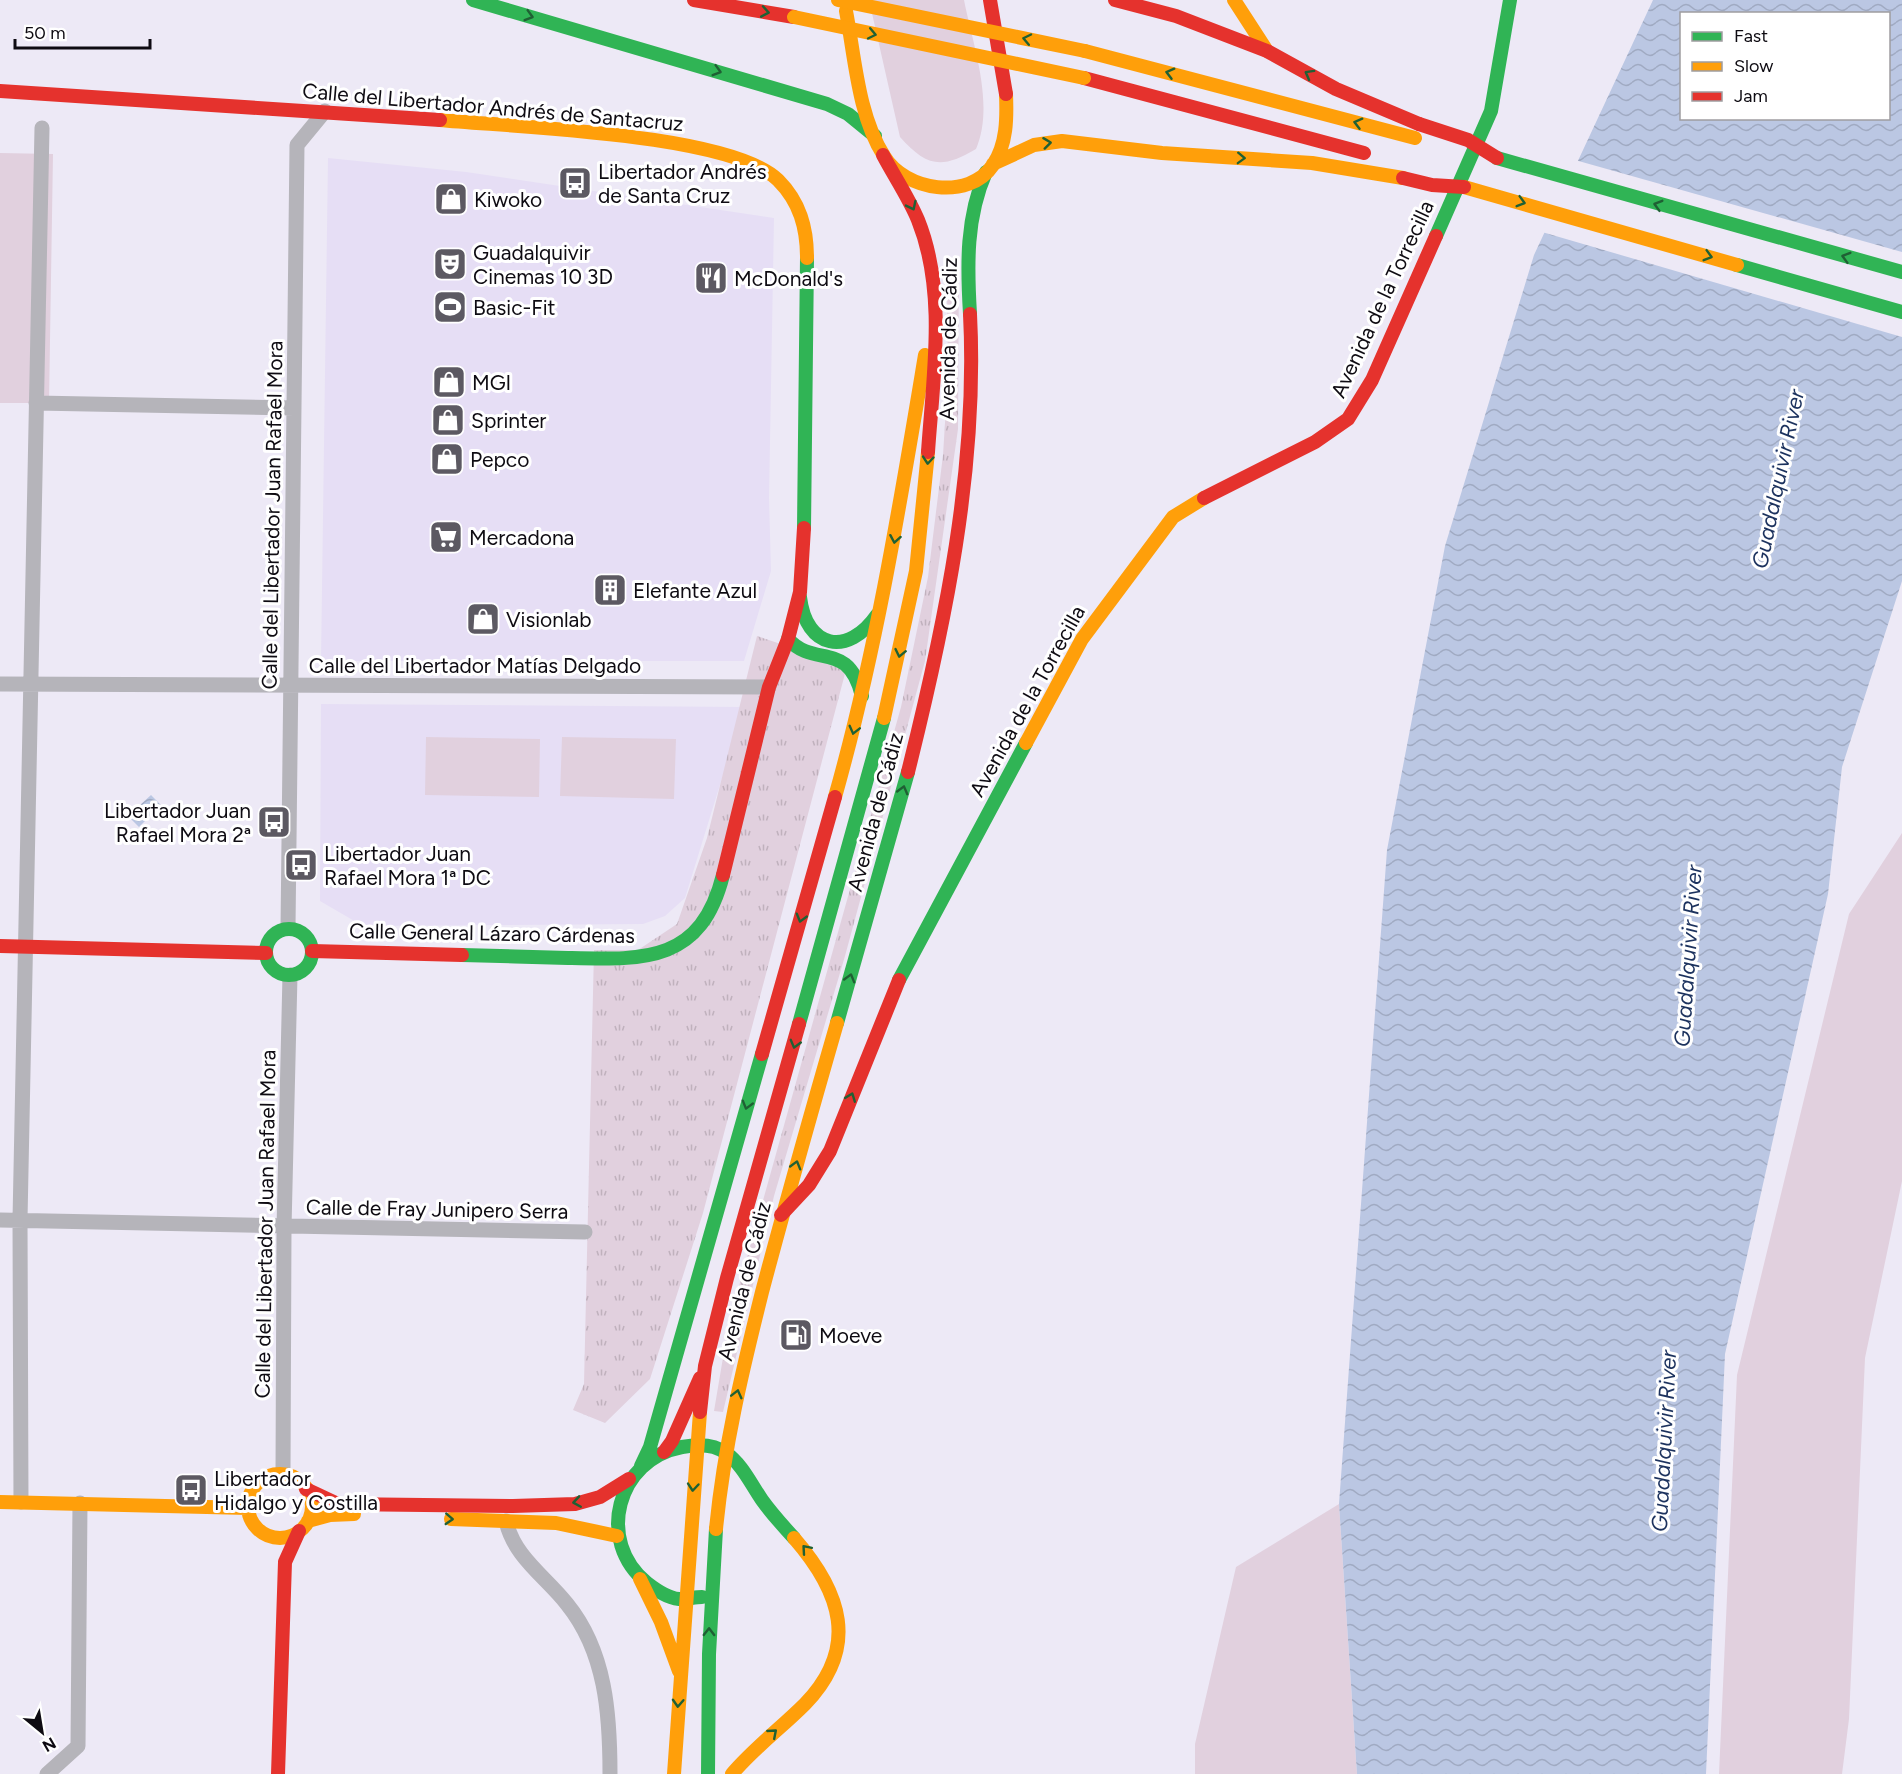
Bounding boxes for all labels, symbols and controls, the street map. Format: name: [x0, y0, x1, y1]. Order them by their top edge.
one-way arrow: [759, 5, 769, 18]
one-way arrow: [524, 9, 534, 21]
scale bar: [15, 12, 150, 50]
legend: [1680, 12, 1890, 120]
text: 50 m: [24, 22, 66, 44]
text: Fast: [1734, 25, 1768, 47]
one-way arrow: [867, 26, 877, 39]
one-way arrow: [1023, 33, 1033, 46]
text: Slow: [1734, 55, 1773, 77]
one-way arrow: [711, 64, 722, 76]
one-way arrow: [1165, 68, 1175, 81]
one-way arrow: [1304, 70, 1315, 81]
street label: Calle del Libertador Andrés de Santacruz: [301, 78, 685, 136]
text: Jam: [1734, 85, 1768, 107]
one-way arrow: [1353, 118, 1363, 131]
one-way arrow: [1043, 137, 1052, 150]
one-way arrow: [1237, 151, 1246, 164]
place label: Libertador Andrés de Santa Cruz: [598, 159, 767, 208]
bus stop icon: Libertador Andrés de Santa Cruz: [557, 165, 593, 201]
shop icon: Kiwoko: [433, 181, 469, 217]
place label: Kiwoko: [474, 187, 542, 212]
one-way arrow: [1516, 195, 1526, 208]
street label: Avenida de la Torrecilla: [1325, 196, 1439, 402]
one-way arrow: [1653, 199, 1663, 212]
one-way arrow: [904, 200, 916, 211]
place label: Guadalquivir Cinemas 10 3D: [473, 240, 613, 289]
theatre icon: Guadalquivir Cinemas 10 3D: [432, 246, 468, 282]
one-way arrow: [1702, 249, 1713, 261]
one-way arrow: [1841, 251, 1851, 264]
street label: Avenida de Cádiz: [934, 257, 962, 421]
restaurant icon: McDonald's: [693, 260, 729, 296]
place label: McDonald's: [734, 266, 843, 291]
sports icon: Basic-Fit: [432, 289, 468, 325]
place label: Basic-Fit: [473, 295, 556, 320]
street label: Calle del Libertador Juan Rafael Mora: [256, 340, 288, 690]
shop icon: MGI: [431, 364, 467, 400]
place label: MGI: [472, 370, 511, 395]
water label: Guadalquivir River: [1746, 386, 1810, 571]
shop icon: Sprinter: [430, 402, 466, 438]
place label: Sprinter: [471, 408, 546, 433]
shop icon: Pepco: [429, 441, 465, 477]
place label: Pepco: [470, 447, 529, 472]
one-way arrow: [922, 455, 935, 465]
supermarket icon: Mercadona: [428, 519, 464, 555]
place label: Mercadona: [469, 525, 574, 550]
one-way arrow: [889, 534, 902, 544]
building icon: Elefante Azul: [592, 572, 628, 608]
place label: Elefante Azul: [633, 578, 757, 603]
shop icon: Visionlab: [465, 601, 501, 637]
street label: Avenida de la Torrecilla: [964, 601, 1090, 801]
place label: Visionlab: [506, 607, 592, 632]
one-way arrow: [894, 648, 907, 658]
street label: Calle del Libertador Matías Delgado: [309, 653, 641, 678]
one-way arrow: [849, 725, 862, 735]
street label: Avenida de Cádiz: [842, 730, 908, 894]
one-way arrow: [896, 785, 909, 795]
place label: Libertador Juan Rafael Mora 2ª: [104, 798, 251, 847]
bus stop icon: Libertador Juan Rafael Mora 2ª: [256, 804, 292, 840]
place label: Libertador Juan Rafael Mora 1ª DC: [324, 841, 491, 890]
bus stop icon: Libertador Juan Rafael Mora 1ª DC: [283, 847, 319, 883]
water label: Guadalquivir River: [1668, 863, 1708, 1048]
one-way arrow: [796, 912, 808, 922]
street label: Calle General Lázaro Cárdenas: [349, 918, 635, 948]
one-way arrow: [843, 973, 855, 984]
one-way arrow: [790, 1038, 802, 1049]
street label: Calle del Libertador Juan Rafael Mora: [249, 1049, 281, 1399]
one-way arrow: [844, 1092, 856, 1103]
one-way arrow: [742, 1100, 755, 1110]
one-way arrow: [789, 1160, 801, 1171]
street label: Calle de Fray Junipero Serra: [306, 1194, 568, 1224]
street label: Avenida de Cádiz: [712, 1199, 776, 1363]
fuel station icon: Moeve: [778, 1317, 814, 1353]
place label: Moeve: [819, 1323, 882, 1348]
water label: Guadalquivir River: [1646, 1348, 1682, 1533]
one-way arrow: [729, 1390, 742, 1400]
place label: Libertador Hidalgo y Costilla: [214, 1466, 378, 1515]
bus stop icon: Libertador Hidalgo y Costilla: [173, 1472, 209, 1508]
one-way arrow: [687, 1483, 700, 1492]
one-way arrow: [573, 1495, 583, 1508]
one-way arrow: [445, 1512, 454, 1525]
one-way arrow: [802, 1545, 813, 1556]
one-way arrow: [703, 1627, 715, 1636]
one-way arrow: [672, 1698, 685, 1707]
north arrow: [12, 1702, 72, 1762]
one-way arrow: [766, 1729, 777, 1740]
text: N: [39, 1733, 59, 1756]

